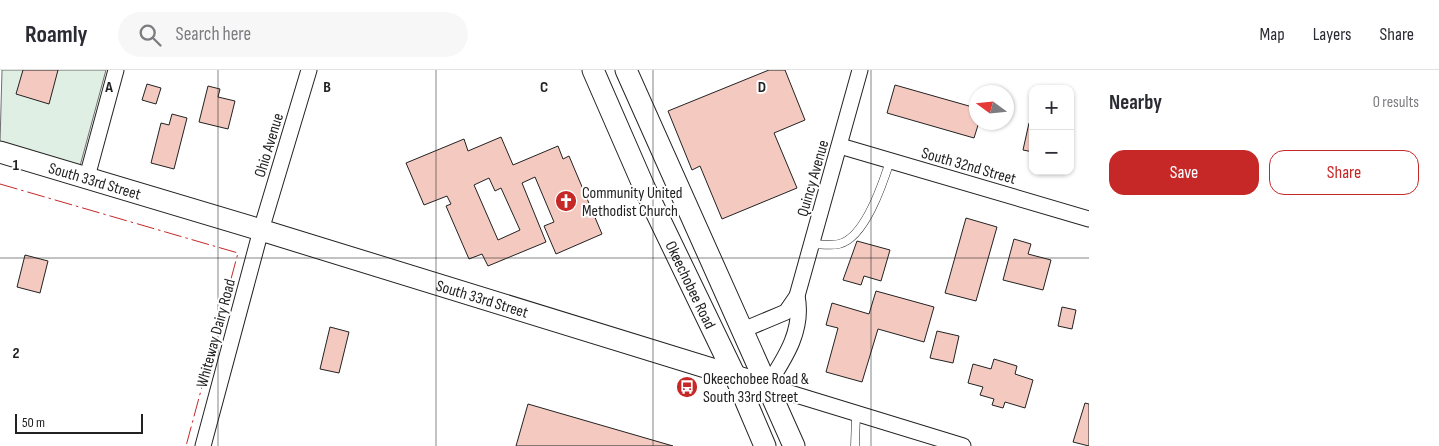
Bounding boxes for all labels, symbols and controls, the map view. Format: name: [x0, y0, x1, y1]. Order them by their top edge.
search box: [118, 12, 468, 57]
text: Roamly: [25, 20, 88, 49]
icon: search: [136, 21, 164, 49]
text: Search here: [176, 23, 251, 46]
text: Map: [1260, 24, 1285, 45]
text: Layers: [1313, 24, 1352, 45]
text: Share: [1380, 24, 1414, 45]
text: A: [104, 78, 113, 97]
text: B: [323, 78, 331, 97]
text: C: [540, 78, 548, 97]
text: D: [758, 78, 766, 97]
north arrow: [969, 85, 1014, 130]
map controls: [1029, 85, 1074, 175]
button: +: [1029, 85, 1074, 130]
text: Nearby: [1109, 90, 1162, 115]
text: 0 results: [1373, 93, 1419, 112]
street label: Ohio Avenue: [251, 111, 288, 180]
button: −: [1029, 130, 1074, 175]
street label: Quincy Avenue: [793, 138, 833, 219]
street label: South 32nd Street: [919, 144, 1018, 189]
button: Save: [1109, 150, 1259, 195]
button: Share: [1269, 150, 1419, 195]
text: 1: [13, 156, 20, 175]
street label: South 33rd Street: [46, 159, 143, 205]
place label: Community United Methodist Church: [582, 184, 683, 221]
church icon: Community United Methodist Church: [554, 189, 578, 213]
street label: Okeechobee Road: [660, 238, 719, 332]
street label: Whiteway Dairy Road: [193, 277, 240, 390]
street label: South 33rd Street: [434, 277, 530, 323]
text: 2: [12, 344, 20, 363]
place label: Okeechobee Road & South 33rd Street: [703, 370, 809, 407]
bus stop icon: Okeechobee Road & South 33rd Street: [675, 375, 699, 399]
scale bar: [15, 411, 142, 434]
text: 50 m: [22, 414, 45, 431]

